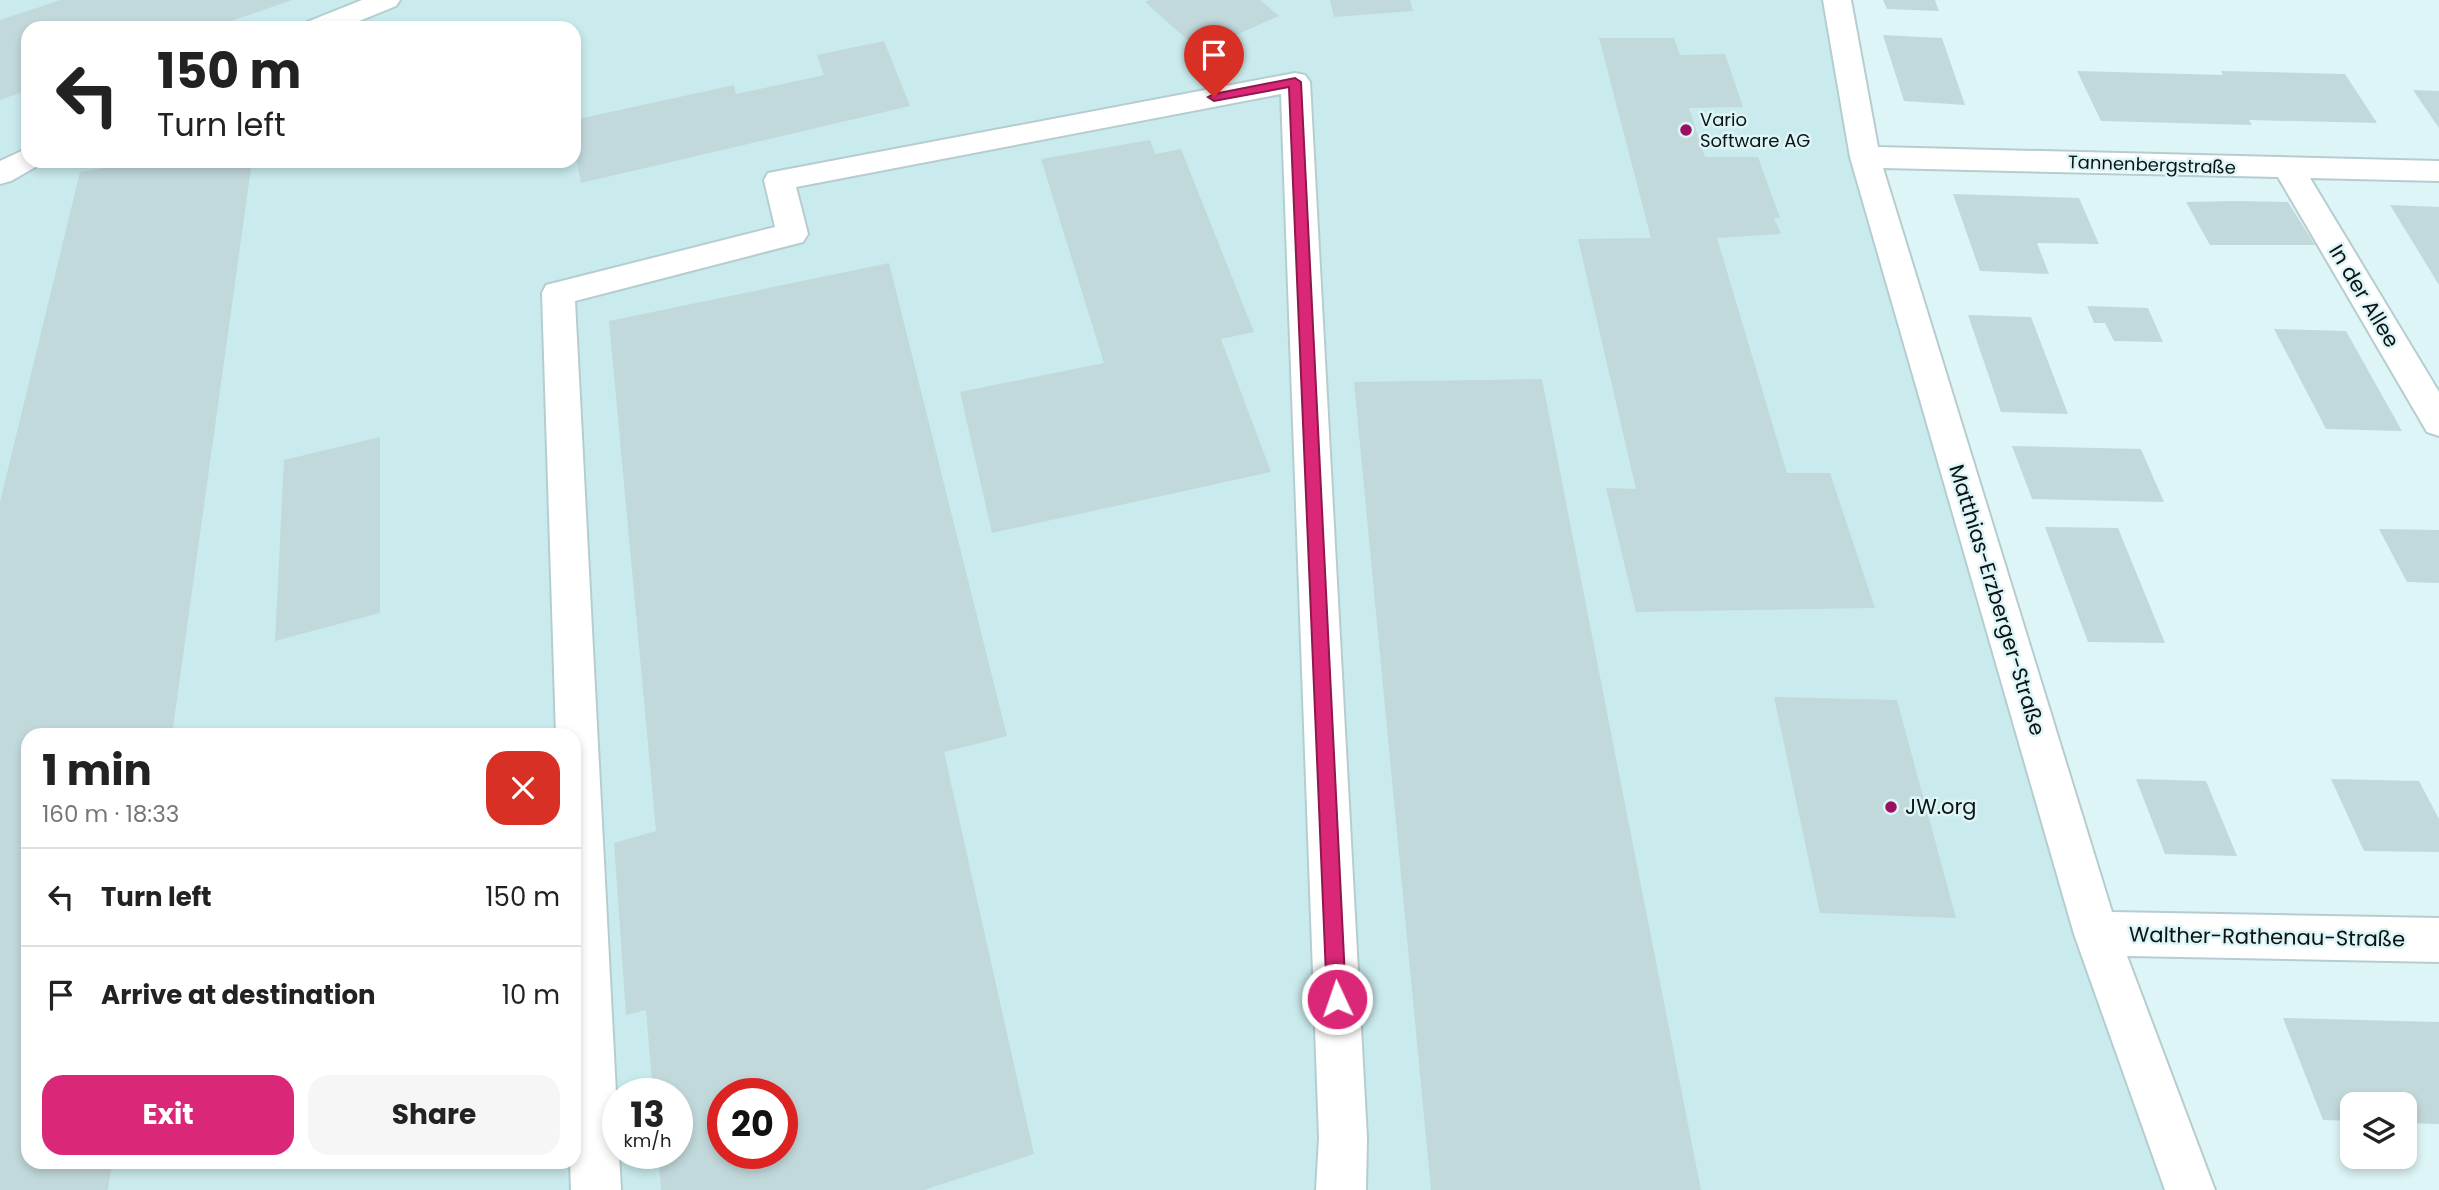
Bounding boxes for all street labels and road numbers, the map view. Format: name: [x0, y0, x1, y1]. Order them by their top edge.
street label: Tannenbergstraße: [2068, 149, 2236, 180]
street label: In der Allee: [2322, 239, 2407, 353]
street label: Matthias-Erzberger-Straße: [1942, 461, 2053, 739]
street label: Walther-Rathenau-Straße: [2129, 920, 2405, 953]

